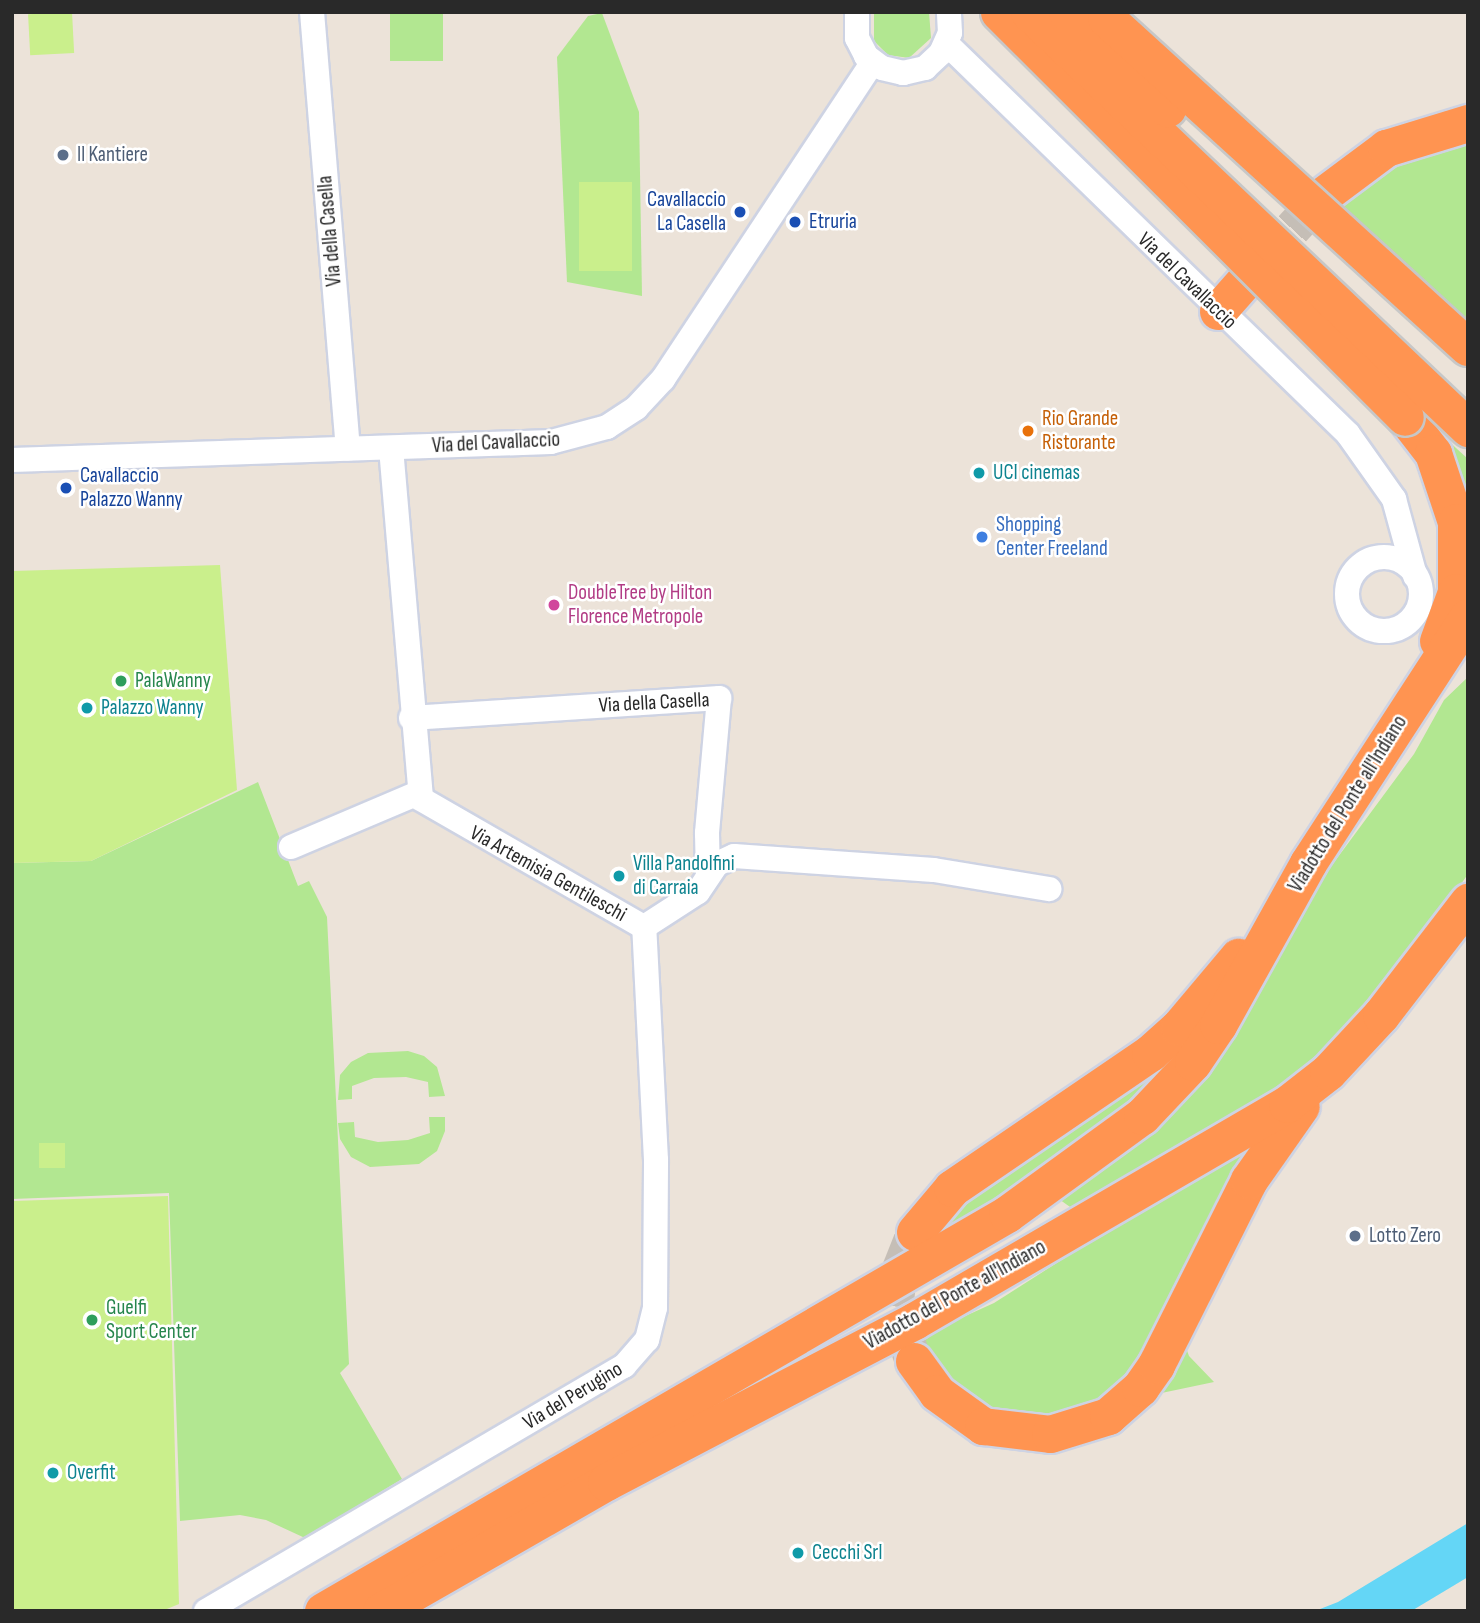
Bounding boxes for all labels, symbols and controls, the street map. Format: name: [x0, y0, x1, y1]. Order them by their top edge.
place label: Il Kantiere: [77, 142, 148, 168]
marker: Il Kantiere: [55, 147, 71, 163]
street label: Via della Casella: [313, 175, 347, 287]
place label: Cavallaccio La Casella: [647, 187, 726, 237]
marker: Cavallaccio La Casella: [732, 204, 748, 220]
place label: Etruria: [809, 209, 857, 235]
marker: Etruria: [787, 214, 803, 230]
street label: Via del Cavallaccio: [1132, 227, 1242, 335]
place label: Rio Grande Ristorante: [1042, 406, 1118, 456]
marker: Rio Grande Ristorante: [1020, 423, 1036, 439]
street label: Via del Cavallaccio: [431, 427, 561, 459]
place label: UCI cinemas: [993, 460, 1080, 486]
place label: Cavallaccio Palazzo Wanny: [80, 463, 183, 513]
marker: UCI cinemas: [971, 465, 987, 481]
marker: Cavallaccio Palazzo Wanny: [58, 480, 74, 496]
place label: Shopping Center Freeland: [996, 512, 1108, 562]
marker: Shopping Center Freeland: [974, 529, 990, 545]
place label: DoubleTree by Hilton Florence Metropole: [568, 580, 712, 630]
marker: DoubleTree by Hilton Florence Metropole: [546, 597, 562, 613]
place label: PalaWanny: [135, 668, 211, 694]
marker: PalaWanny: [113, 673, 129, 689]
street label: Via della Casella: [598, 688, 710, 718]
place label: Palazzo Wanny: [101, 695, 204, 721]
marker: Palazzo Wanny: [79, 700, 95, 716]
street label: Viadotto del Ponte all'Indiano: [1283, 711, 1413, 897]
street label: Via Artemisia Gentileschi: [465, 821, 631, 927]
place label: Villa Pandolfini di Carraia: [633, 851, 735, 901]
marker: Villa Pandolfini di Carraia: [611, 868, 627, 884]
place label: Lotto Zero: [1369, 1223, 1441, 1249]
marker: Lotto Zero: [1347, 1228, 1363, 1244]
street label: Viadotto del Ponte all'Indiano: [860, 1235, 1050, 1355]
place label: Guelfi Sport Center: [106, 1295, 197, 1345]
marker: Guelfi Sport Center: [84, 1312, 100, 1328]
street label: Via del Perugino: [519, 1357, 627, 1435]
place label: Overfit: [67, 1460, 116, 1486]
marker: Overfit: [45, 1465, 61, 1481]
place label: Cecchi Srl: [812, 1540, 882, 1566]
marker: Cecchi Srl: [790, 1545, 806, 1561]

